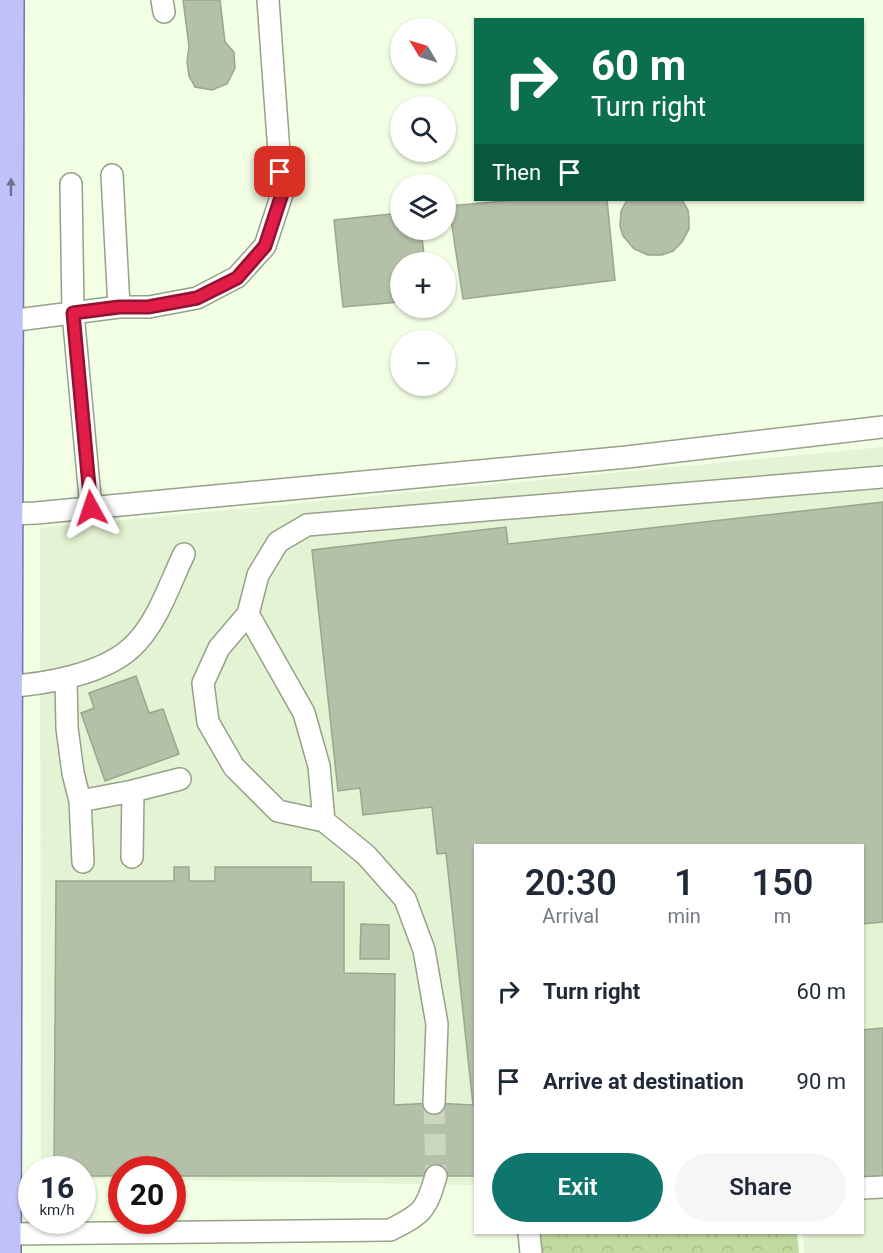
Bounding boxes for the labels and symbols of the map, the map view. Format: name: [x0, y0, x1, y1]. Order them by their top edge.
north arrow: [390, 18, 456, 84]
pin: [254, 146, 305, 197]
one-way arrow: [6, 177, 16, 196]
position arrow: [59, 476, 123, 540]
speed limit sign: 20: [108, 1156, 186, 1234]

